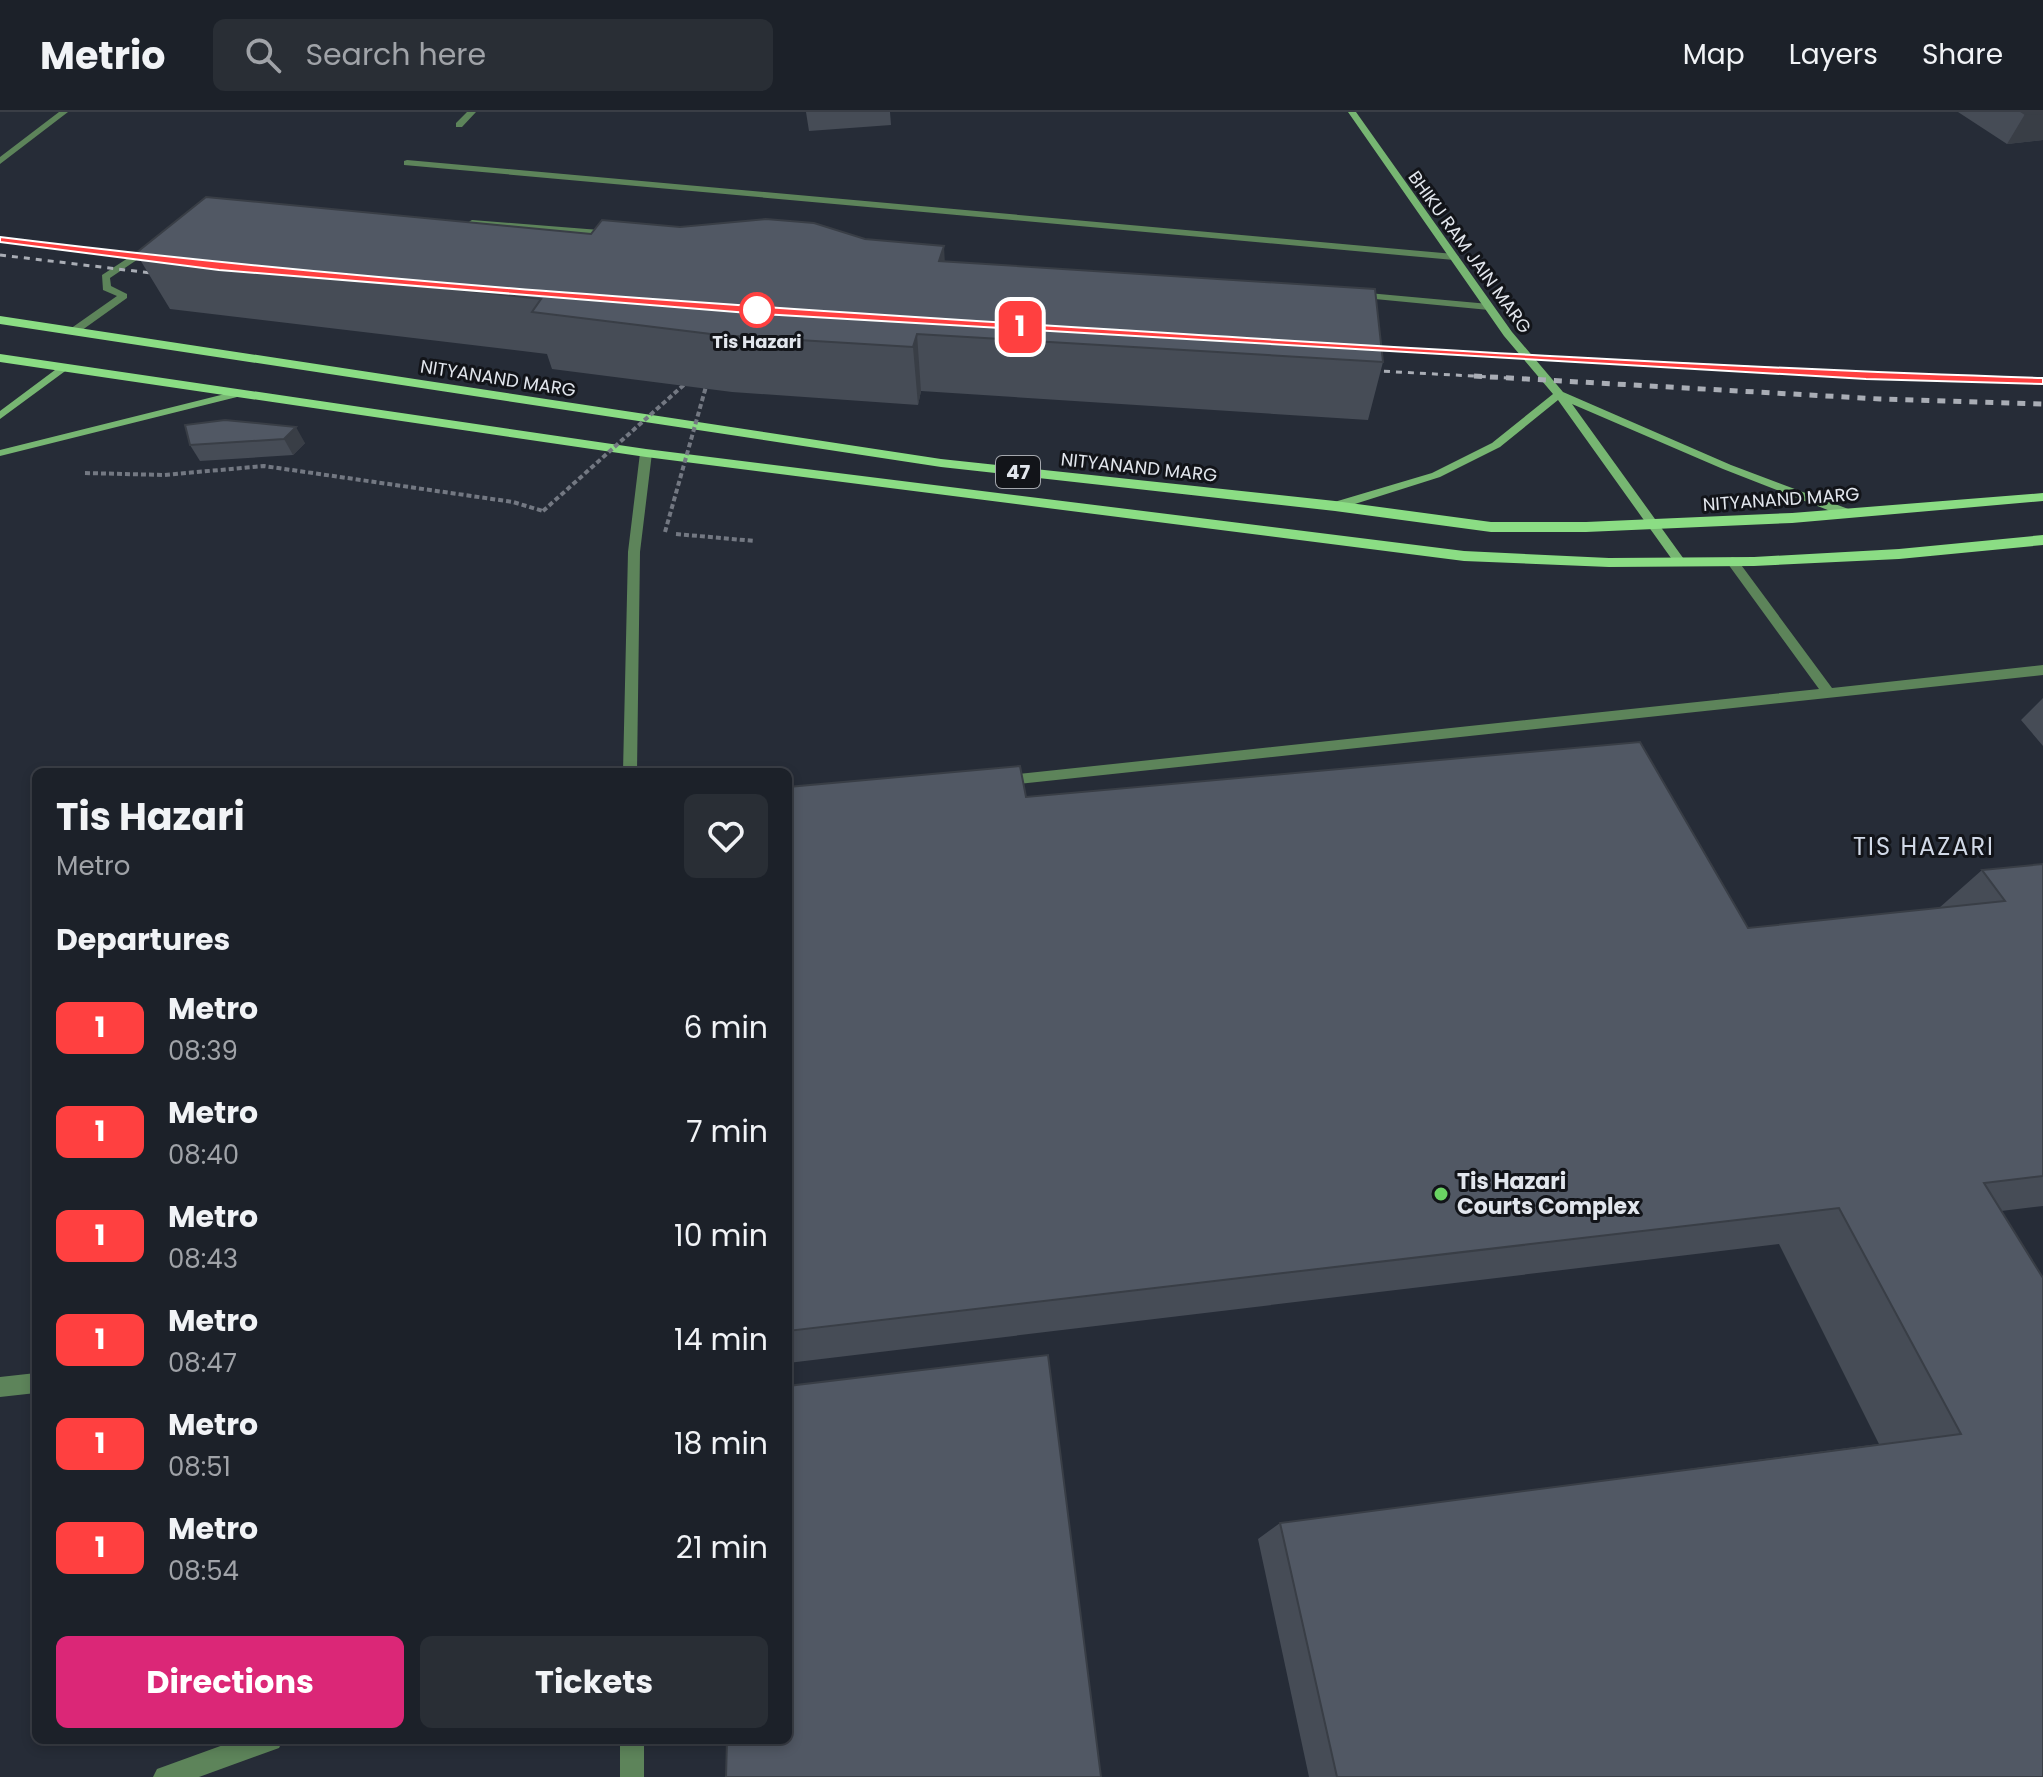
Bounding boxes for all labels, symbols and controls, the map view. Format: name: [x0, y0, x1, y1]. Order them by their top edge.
search box: [213, 19, 773, 91]
text: Metrio: [40, 29, 165, 82]
icon: search: [241, 33, 285, 77]
text: Search here: [305, 33, 486, 76]
text: Map: [1683, 35, 1745, 74]
text: Layers: [1789, 35, 1878, 74]
text: Share: [1922, 35, 2003, 74]
street label: BHIKU RAM JAIN MARG: [1403, 166, 1537, 338]
marker: Tis Hazari: [740, 293, 774, 327]
line badge: 1: [994, 301, 1046, 353]
text: 1: [1015, 307, 1025, 346]
place label: Tis Hazari: [712, 329, 802, 354]
street label: NITYANAND MARG: [419, 353, 577, 403]
street label: NITYANAND MARG: [1060, 446, 1218, 488]
road number: 47: [996, 456, 1040, 488]
street label: NITYANAND MARG: [1702, 481, 1860, 517]
text: Tis Hazari: [56, 790, 245, 843]
button: heart: [684, 794, 768, 878]
district label: TIS HAZARI: [1853, 830, 1995, 863]
text: Metro: [56, 848, 130, 884]
text: Departures: [56, 918, 230, 961]
text: Metro: [168, 987, 258, 1030]
text: 6 min: [683, 1006, 768, 1049]
text: 1: [95, 1008, 105, 1047]
text: 08:39: [168, 1033, 238, 1069]
text: Metro: [168, 1091, 258, 1134]
text: 7 min: [686, 1110, 768, 1153]
text: 1: [95, 1112, 105, 1151]
text: 08:40: [168, 1137, 239, 1173]
place label: Tis Hazari Courts Complex: [1457, 1166, 1640, 1222]
marker: Tis Hazari Courts Complex: [1432, 1185, 1450, 1203]
text: Metro: [168, 1195, 258, 1238]
text: 10 min: [674, 1214, 768, 1257]
text: 1: [95, 1216, 105, 1255]
text: 08:43: [168, 1241, 238, 1277]
text: Metro: [168, 1299, 258, 1342]
text: 14 min: [674, 1318, 768, 1361]
text: 1: [95, 1320, 105, 1359]
text: 08:47: [168, 1345, 237, 1381]
text: Metro: [168, 1403, 258, 1446]
text: 18 min: [674, 1422, 768, 1465]
text: 1: [95, 1424, 105, 1463]
text: 08:51: [168, 1449, 231, 1485]
text: Metro: [168, 1507, 258, 1550]
text: 21 min: [676, 1526, 768, 1569]
text: 1: [95, 1528, 105, 1567]
text: 08:54: [168, 1553, 239, 1589]
button: Directions: [56, 1636, 404, 1728]
button: Tickets: [420, 1636, 768, 1728]

